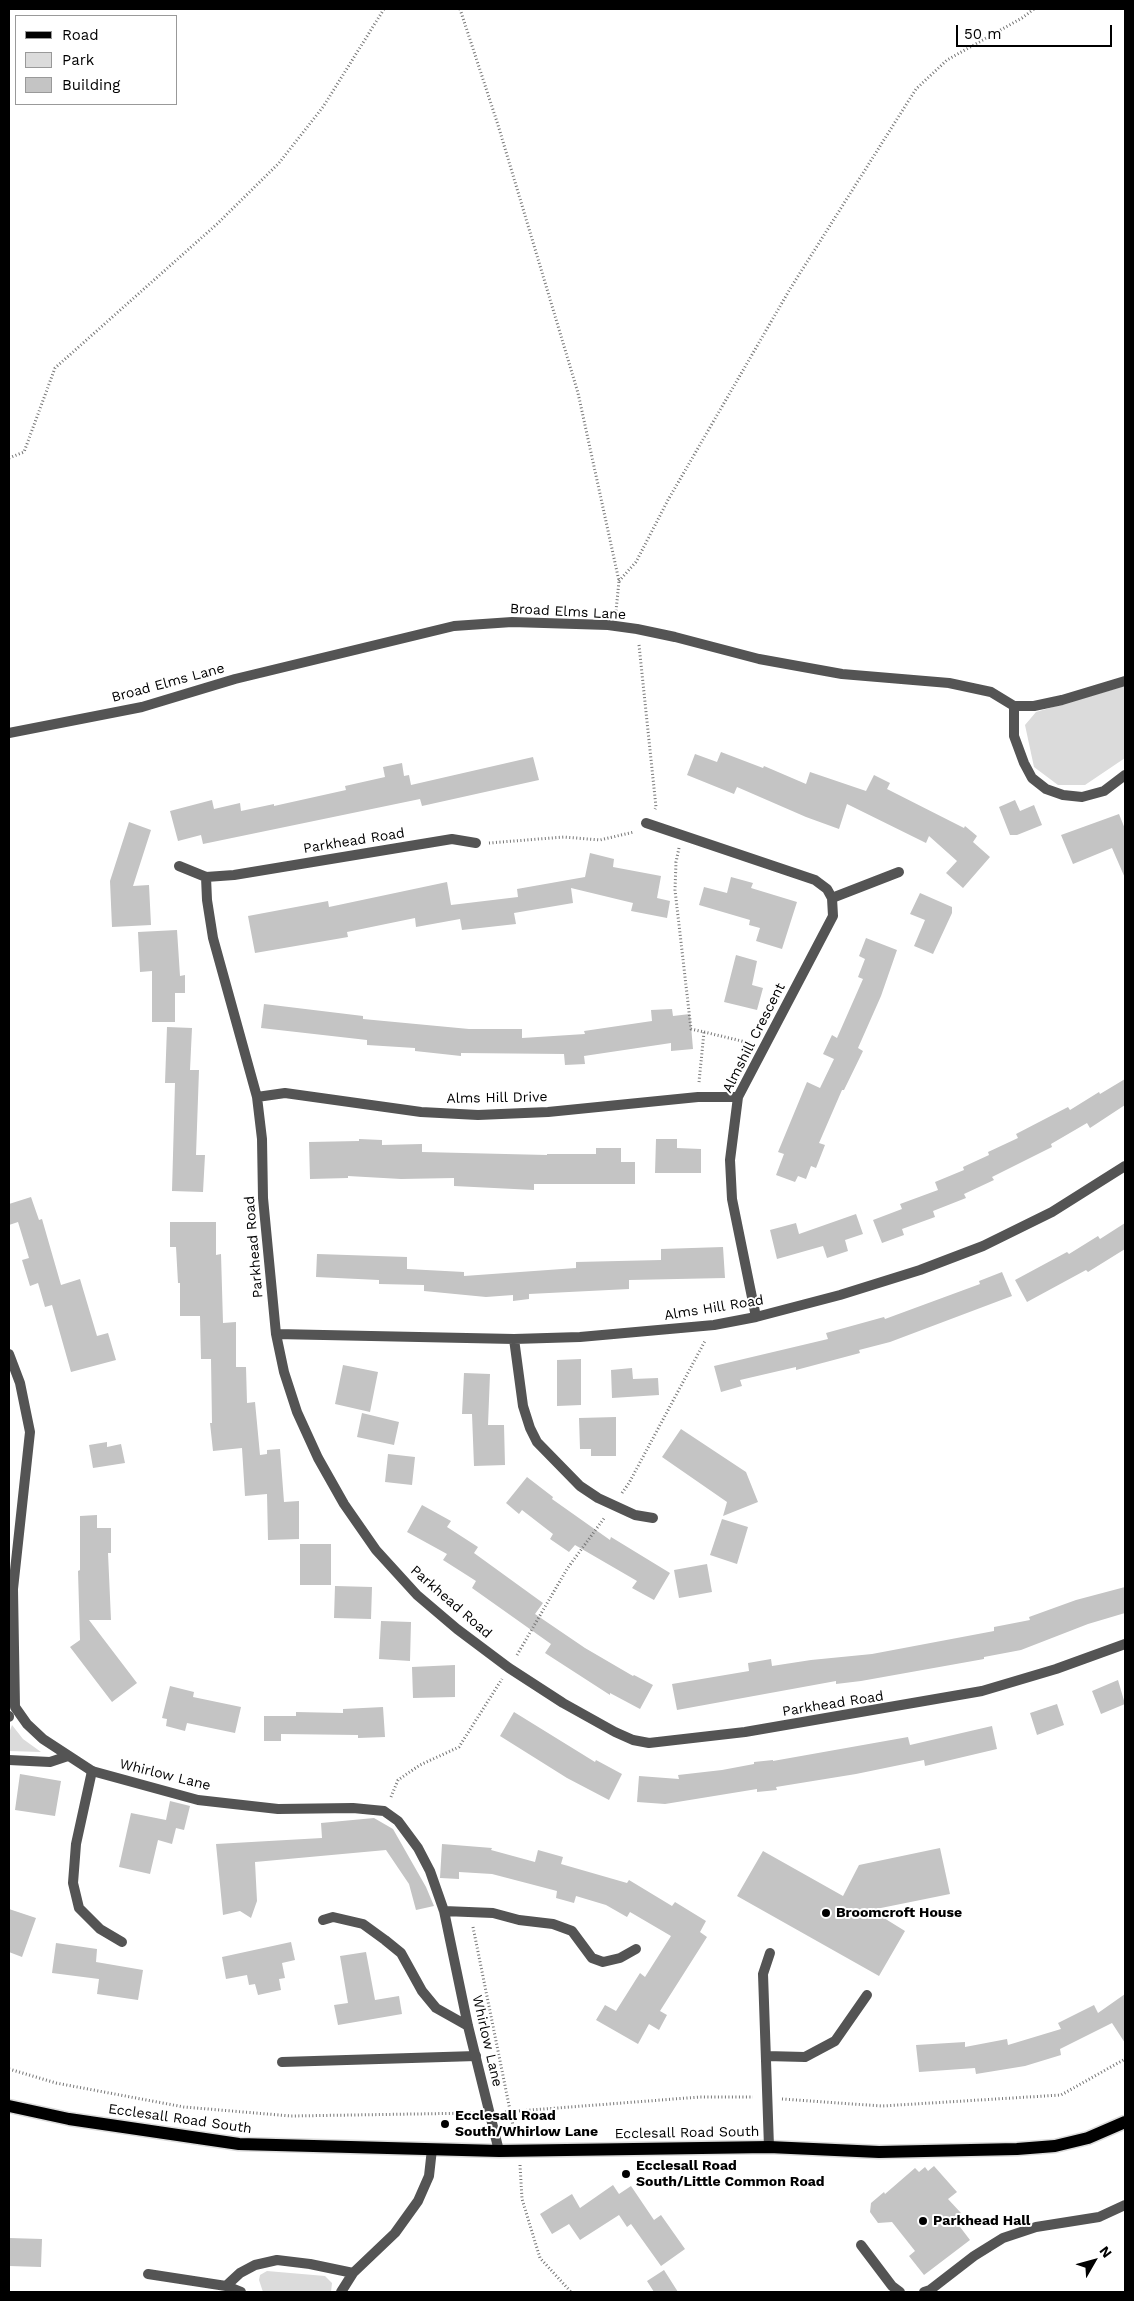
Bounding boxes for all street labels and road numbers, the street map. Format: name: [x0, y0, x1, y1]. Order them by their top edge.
street label: Broad Elms Lane: [510, 601, 626, 623]
street label: Broad Elms Lane: [110, 660, 226, 706]
street label: Parkhead Road: [302, 825, 406, 857]
street label: Almshill Crescent: [719, 980, 789, 1096]
street label: Alms Hill Drive: [446, 1089, 548, 1107]
street label: Parkhead Road: [241, 1195, 267, 1299]
street label: Alms Hill Road: [663, 1292, 765, 1324]
street label: Parkhead Road: [407, 1562, 495, 1642]
street label: Parkhead Road: [781, 1688, 885, 1720]
street label: Whirlow Lane: [118, 1756, 212, 1794]
street label: Whirlow Lane: [468, 1994, 506, 2088]
street label: Ecclesall Road South: [107, 2101, 253, 2137]
street label: Ecclesall Road South: [614, 2123, 760, 2143]

